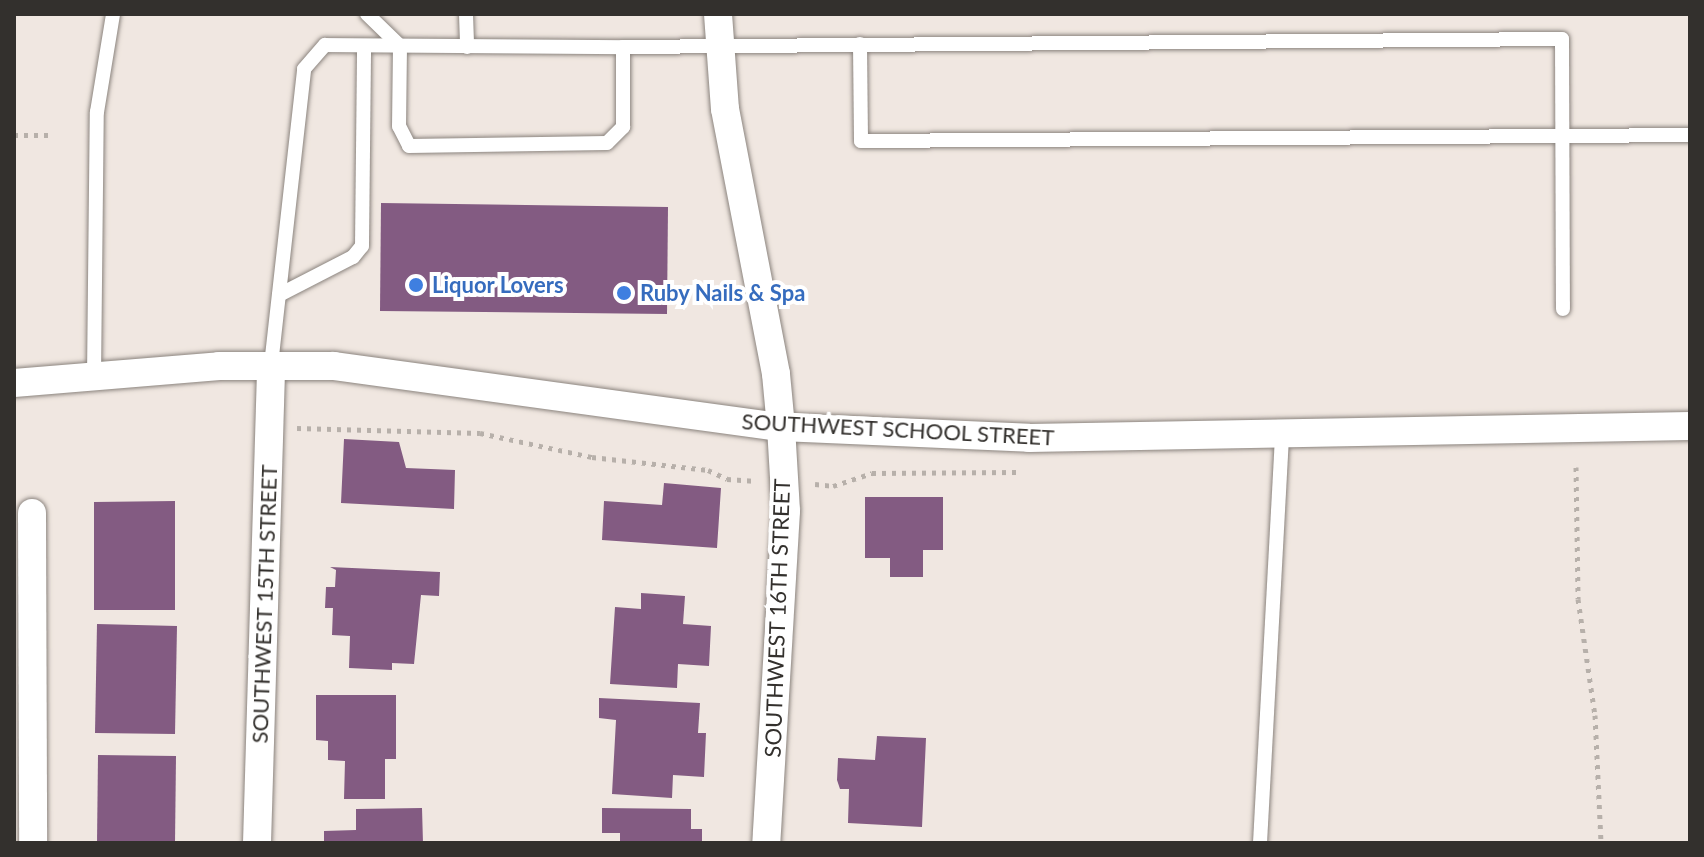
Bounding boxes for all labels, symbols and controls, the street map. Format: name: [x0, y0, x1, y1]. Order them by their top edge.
place label: Liquor Lovers: [432, 272, 564, 298]
marker: Liquor Lovers: [407, 276, 425, 294]
place label: Ruby Nails & Spa: [640, 280, 806, 306]
marker: Ruby Nails & Spa: [615, 284, 633, 302]
street label: SOUTHWEST SCHOOL STREET: [740, 408, 1056, 450]
street label: SOUTHWEST 15TH STREET: [246, 464, 282, 744]
street label: SOUTHWEST 16TH STREET: [759, 478, 795, 758]

